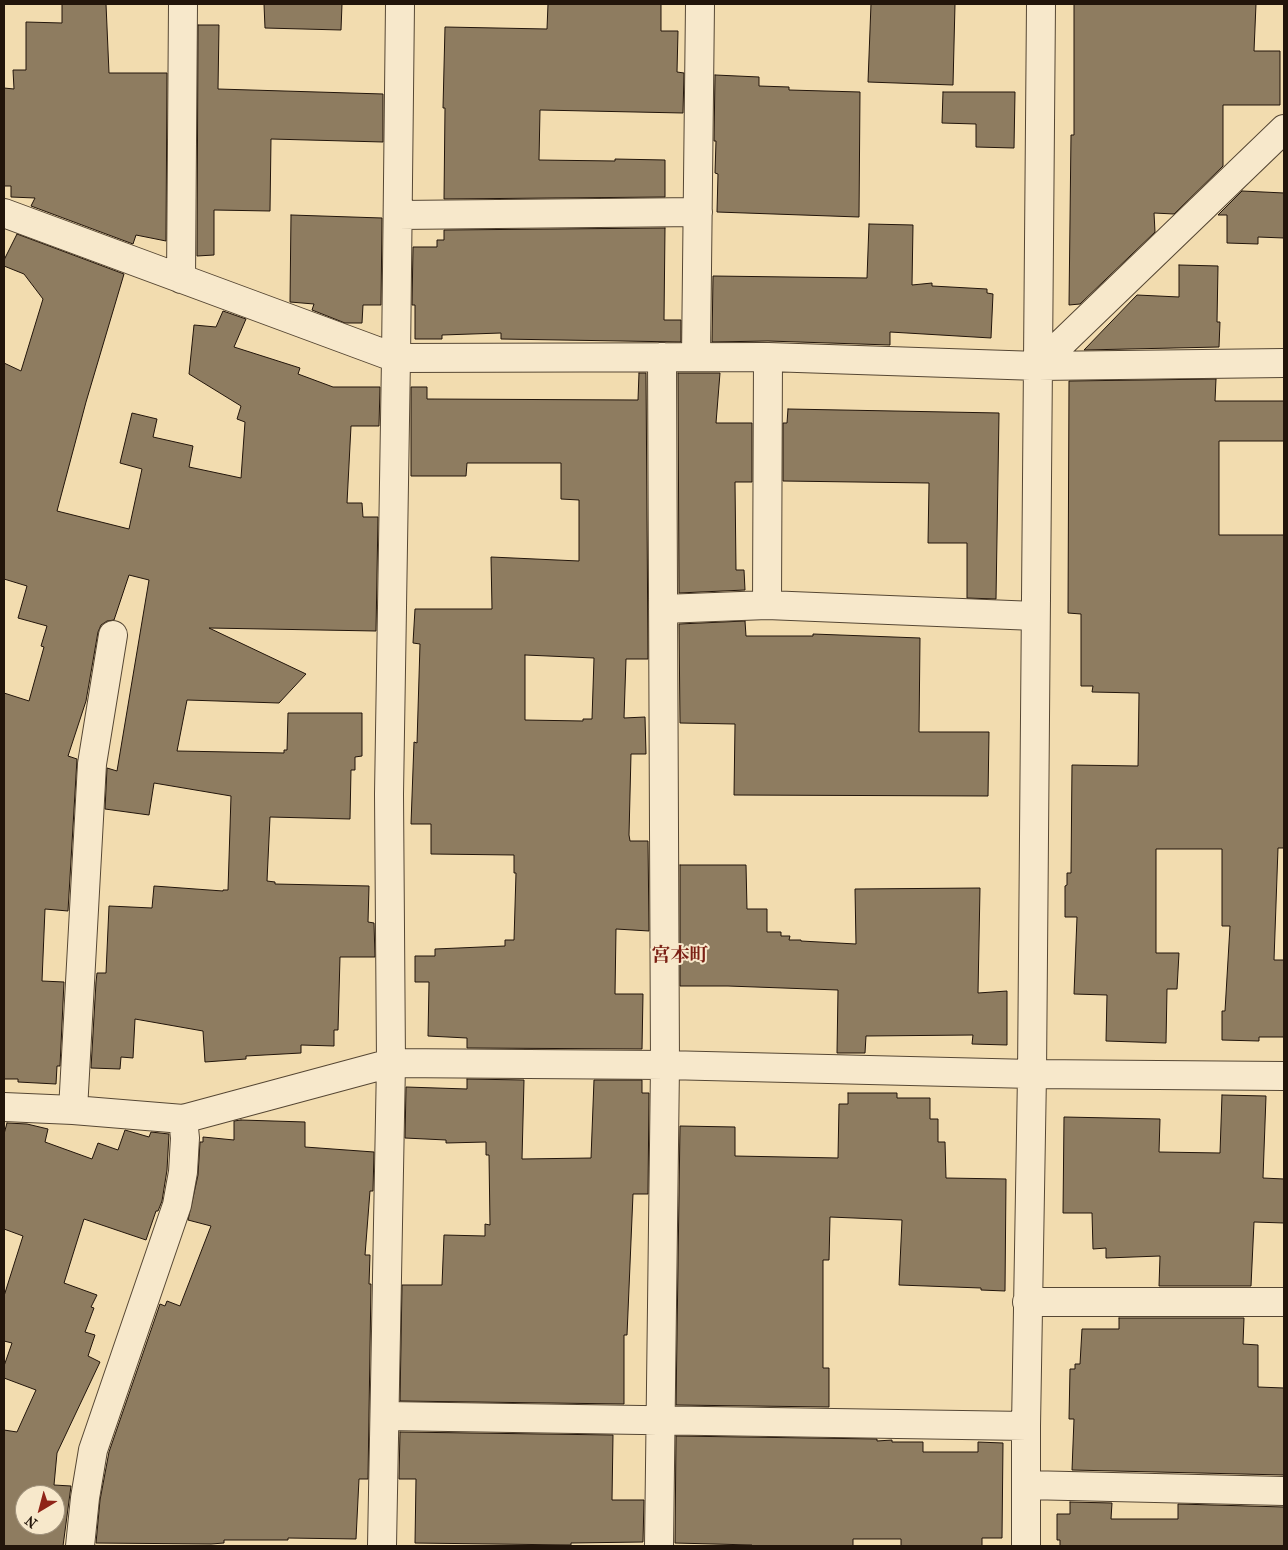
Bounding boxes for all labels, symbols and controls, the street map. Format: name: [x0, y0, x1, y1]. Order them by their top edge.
district label: 宮本町: [652, 945, 708, 967]
north arrow: [15, 1485, 65, 1535]
text: N: [22, 1512, 41, 1532]

